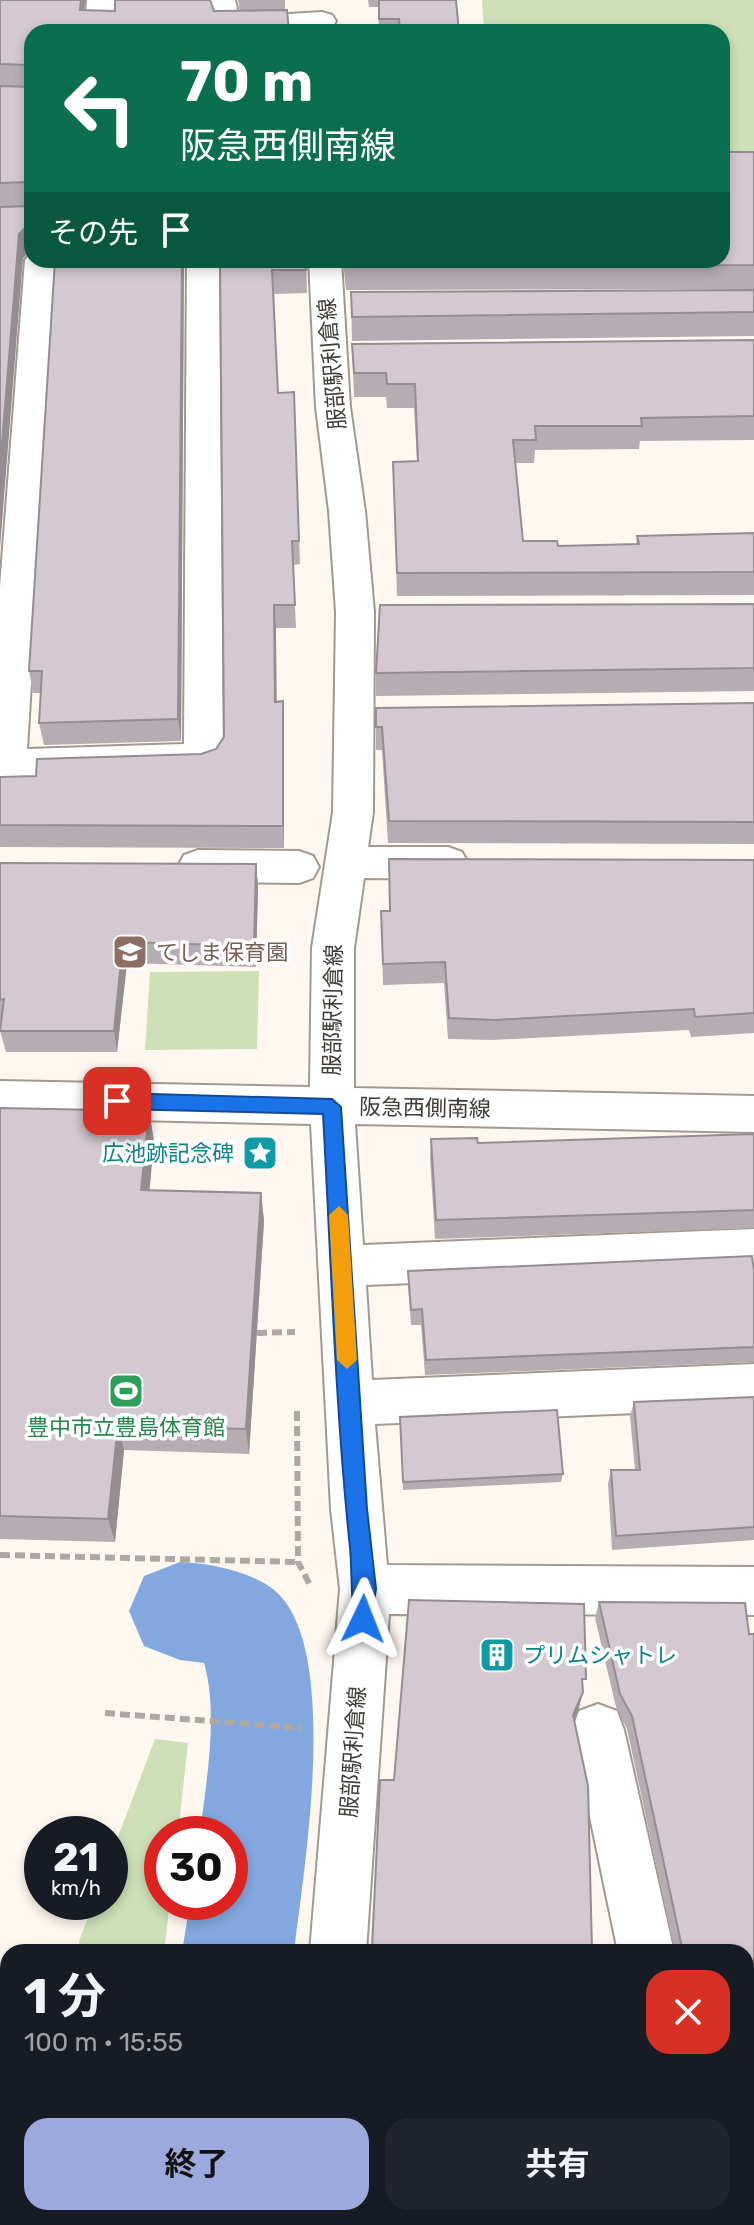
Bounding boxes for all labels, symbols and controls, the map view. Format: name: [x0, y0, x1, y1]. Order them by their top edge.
text: 70 m: [180, 49, 313, 115]
icon: left: [48, 56, 152, 160]
text: 阪急西側南線: [180, 124, 396, 167]
icon: arrive: [154, 208, 198, 252]
text: その先: [48, 215, 138, 251]
street label: 服部駅利倉線: [313, 297, 351, 431]
school or university icon: てしま保育園: [111, 933, 149, 971]
place label: てしま保育園: [156, 939, 288, 966]
street label: 服部駅利倉線: [318, 944, 348, 1076]
pin: [83, 1067, 151, 1135]
icon: arrive: [95, 1079, 139, 1123]
street label: 阪急西側南線: [359, 1093, 491, 1123]
place icon: 広池跡記念碑: [241, 1134, 279, 1172]
place label: 広池跡記念碑: [102, 1140, 234, 1167]
sports icon: 豊中市立豊島体育館: [107, 1372, 145, 1410]
place label: 豊中市立豊島体育館: [27, 1414, 225, 1441]
position arrow: [321, 1577, 405, 1661]
building icon: プリムシャトレ: [478, 1636, 516, 1674]
place label: プリムシャトレ: [523, 1642, 677, 1669]
street label: 服部駅利倉線: [335, 1685, 371, 1819]
speed limit sign: 30: [144, 1816, 248, 1920]
text: 21: [53, 1834, 99, 1881]
text: km/h: [51, 1876, 101, 1900]
text: 1 分: [24, 1968, 106, 2025]
button: close: [646, 1970, 730, 2054]
text: 100 m · 15:55: [24, 2027, 183, 2058]
button: 終了: [24, 2118, 369, 2210]
button: 共有: [385, 2118, 730, 2210]

